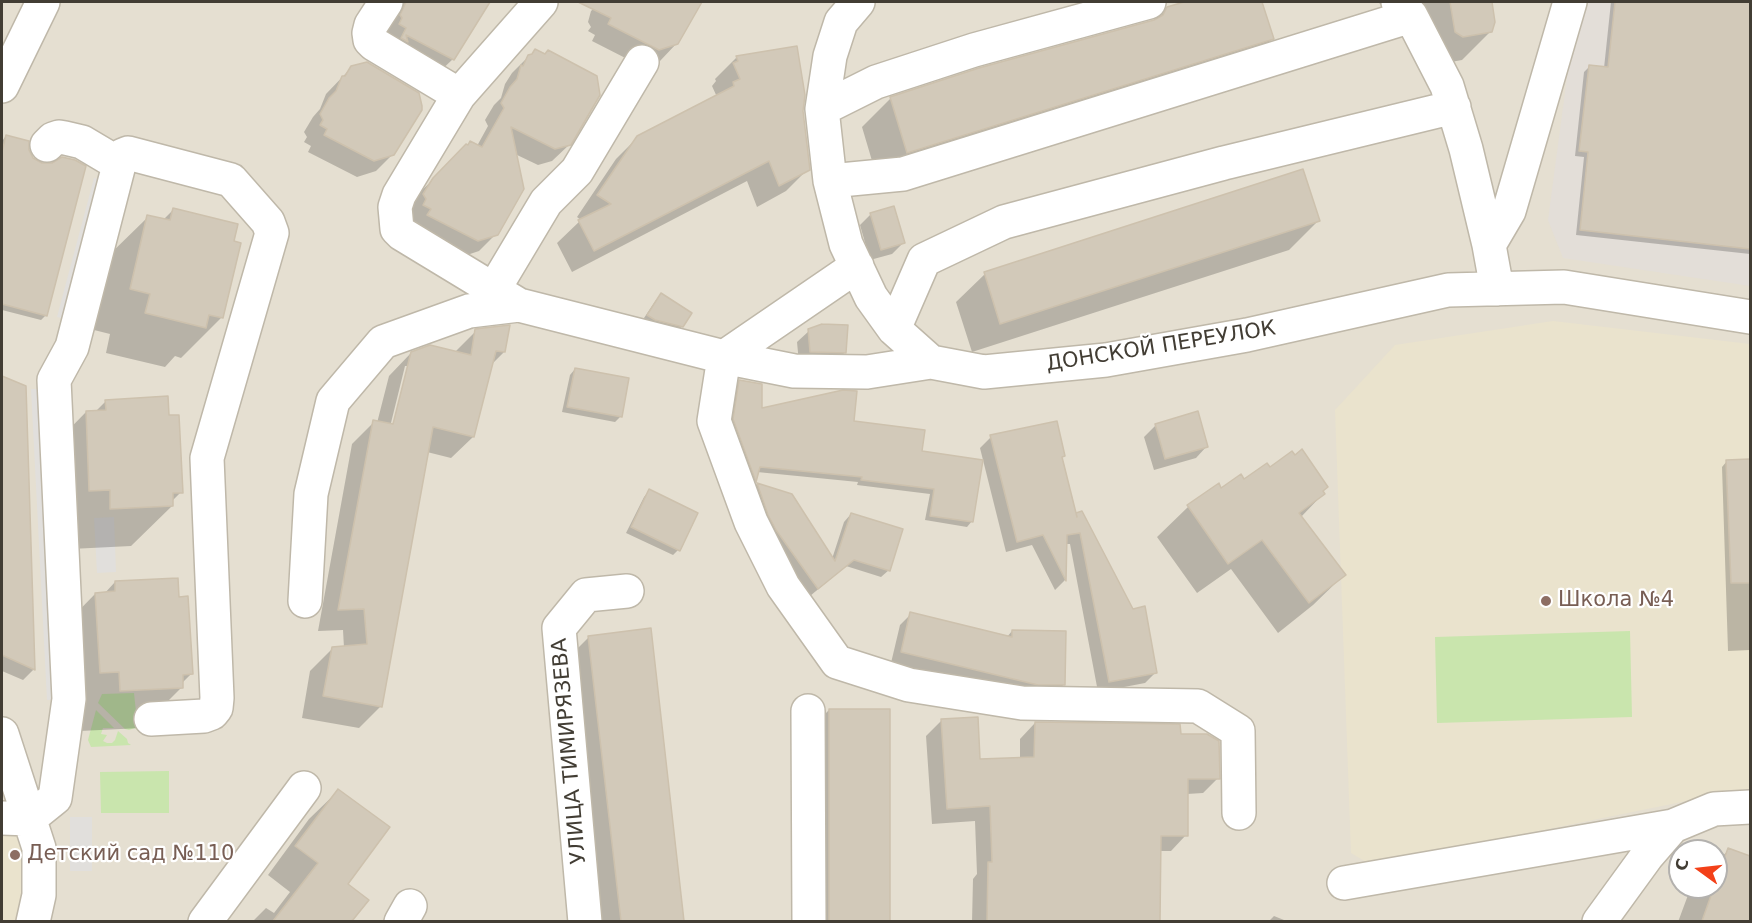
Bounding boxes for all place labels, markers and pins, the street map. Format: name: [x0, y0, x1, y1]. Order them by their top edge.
place label: Школа №4: [1558, 588, 1674, 614]
marker: Школа №4: [1539, 594, 1553, 608]
place label: Детский сад №110: [27, 842, 234, 868]
marker: Детский сад №110: [8, 848, 22, 862]

